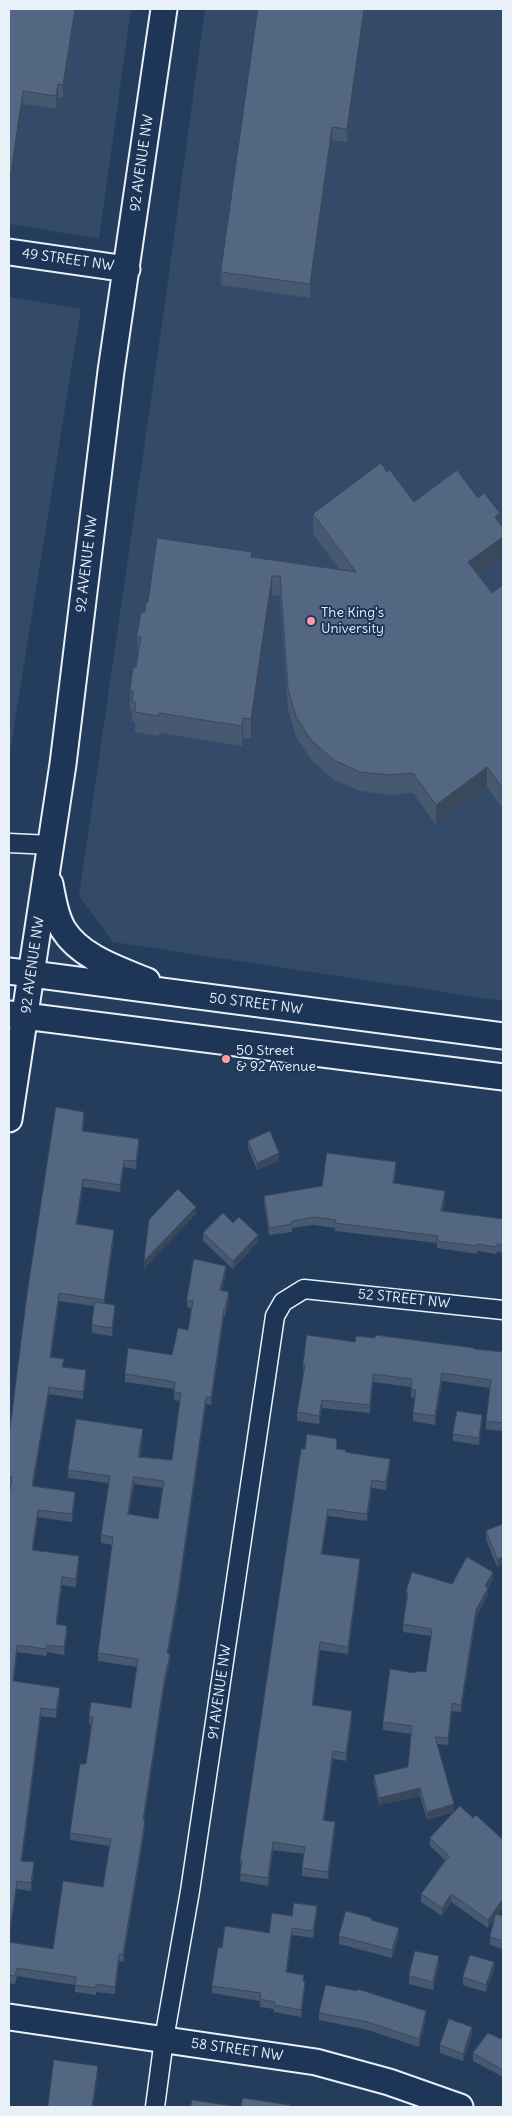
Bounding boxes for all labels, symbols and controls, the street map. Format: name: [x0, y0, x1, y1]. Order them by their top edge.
street label: 92 AVENUE NW: [127, 113, 157, 213]
street label: 49 STREET NW: [21, 245, 115, 275]
street label: 92 AVENUE NW: [73, 514, 101, 614]
place label: The King's University: [321, 605, 384, 638]
marker: The King's University: [305, 615, 317, 627]
street label: 92 AVENUE NW: [18, 915, 48, 1015]
street label: 50 STREET NW: [208, 990, 304, 1018]
place label: 50 Street & 92 Avenue: [236, 1043, 316, 1076]
marker: 50 Street & 92 Avenue: [220, 1053, 232, 1065]
street label: 52 STREET NW: [357, 1286, 451, 1312]
street label: 91 AVENUE NW: [205, 1643, 235, 1741]
street label: 58 STREET NW: [190, 2035, 284, 2065]

